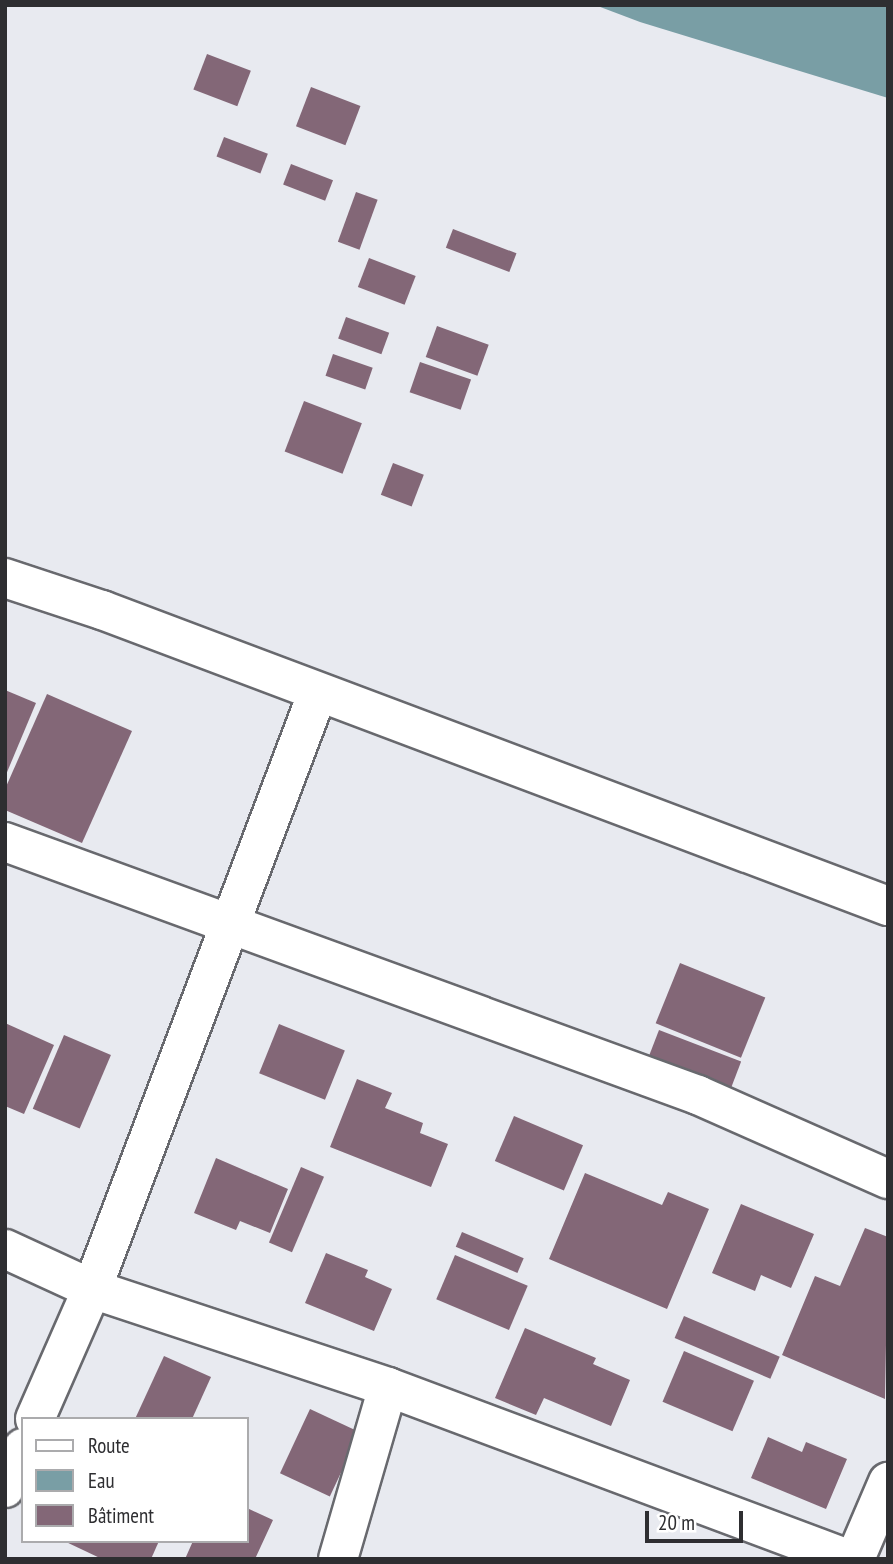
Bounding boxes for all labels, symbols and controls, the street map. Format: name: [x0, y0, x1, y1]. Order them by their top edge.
legend: [21, 1417, 248, 1543]
text: Route: [88, 1432, 130, 1459]
text: Eau: [88, 1467, 115, 1494]
scale bar: [648, 1498, 746, 1542]
text: Bâtiment: [88, 1502, 154, 1529]
text: 20 m: [658, 1509, 695, 1536]

